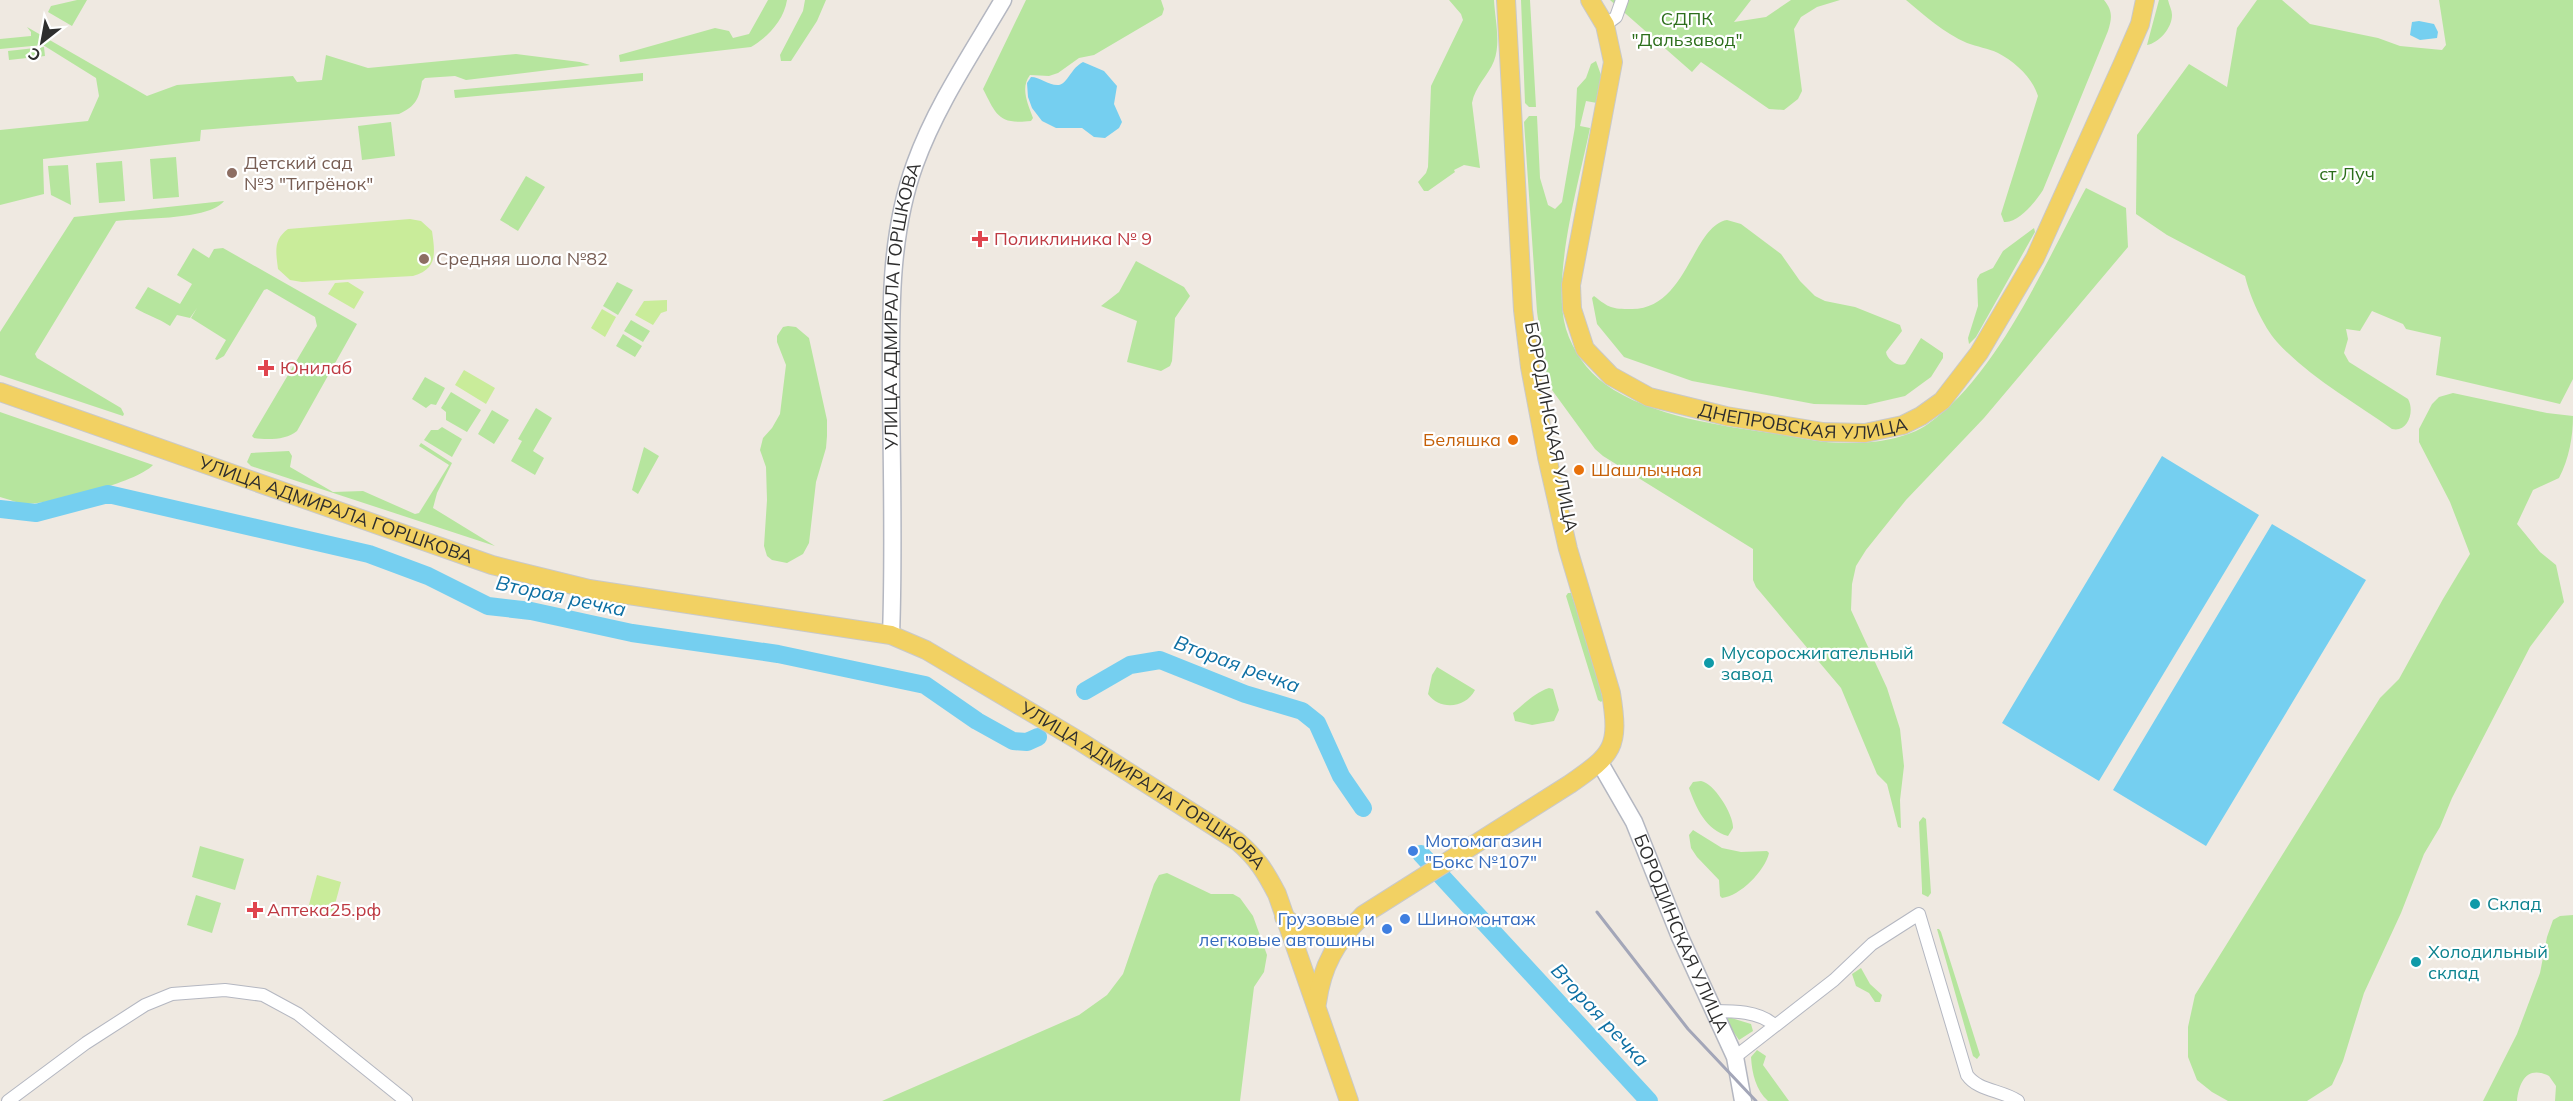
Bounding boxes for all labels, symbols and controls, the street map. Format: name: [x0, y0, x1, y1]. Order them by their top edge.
park label: СДПК "Дальзавод": [1632, 7, 1742, 51]
north arrow: [12, 12, 72, 72]
text: С: [24, 43, 44, 66]
place label: Детский сад №3 "Тигрёнок": [244, 151, 373, 195]
street label: УЛИЦА АДМИРАЛА ГОРШКОВА: [879, 159, 926, 451]
park label: ст Луч: [2319, 162, 2375, 185]
marker: Детский сад №3 "Тигрёнок": [225, 166, 239, 180]
place label: Поликлиника № 9: [994, 227, 1152, 250]
marker: Поликлиника № 9: [971, 230, 989, 248]
place label: Средняя шола №82: [436, 247, 608, 270]
marker: Средняя шола №82: [417, 252, 431, 266]
street label: БОРОДИНСКАЯ УЛИЦА: [1520, 320, 1583, 534]
place label: Юнилаб: [280, 356, 352, 379]
marker: Юнилаб: [257, 359, 275, 377]
street label: ДНЕПРОВСКАЯ УЛИЦА: [1696, 398, 1909, 444]
place label: Беляшка: [1423, 428, 1501, 451]
marker: Беляшка: [1506, 433, 1520, 447]
street label: УЛИЦА АДМИРАЛА ГОРШКОВА: [195, 450, 476, 568]
place label: Шашлычная: [1591, 458, 1702, 481]
marker: Шашлычная: [1572, 463, 1586, 477]
water label: Вторая речка: [494, 570, 628, 622]
water label: Вторая речка: [1171, 629, 1304, 698]
place label: Мусоросжигательный завод: [1721, 641, 1914, 685]
marker: Мусоросжигательный завод: [1702, 656, 1716, 670]
street label: УЛИЦА АДМИРАЛА ГОРШКОВА: [1015, 696, 1271, 874]
place label: Мотомагазин "Бокс №107": [1425, 829, 1542, 873]
street label: БОРОДИНСКАЯ УЛИЦА: [1629, 831, 1734, 1036]
marker: Мотомагазин "Бокс №107": [1406, 844, 1420, 858]
place label: Склад: [2487, 892, 2542, 915]
marker: Склад: [2468, 897, 2482, 911]
place label: Аптека25.рф: [267, 898, 381, 921]
marker: Аптека25.рф: [248, 903, 262, 917]
place label: Грузовые и легковые автошины: [1199, 907, 1375, 951]
place label: Шиномонтаж: [1417, 907, 1536, 930]
marker: Шиномонтаж: [1398, 912, 1412, 926]
marker: Грузовые и легковые автошины: [1380, 922, 1394, 936]
place label: Холодильный склад: [2428, 940, 2548, 984]
marker: Холодильный склад: [2409, 955, 2423, 969]
water label: Вторая речка: [1546, 958, 1655, 1072]

